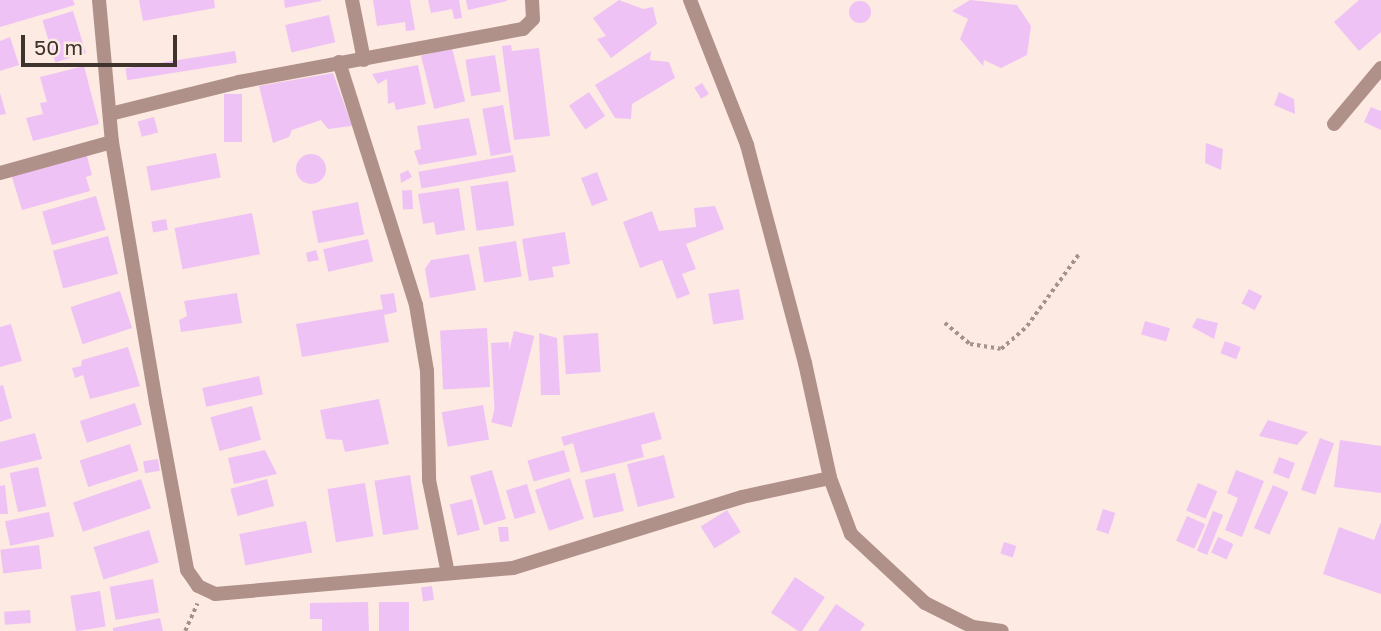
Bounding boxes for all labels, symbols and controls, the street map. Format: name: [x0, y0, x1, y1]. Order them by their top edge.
scale bar: [24, 21, 180, 65]
text: 50 m: [34, 34, 83, 60]

